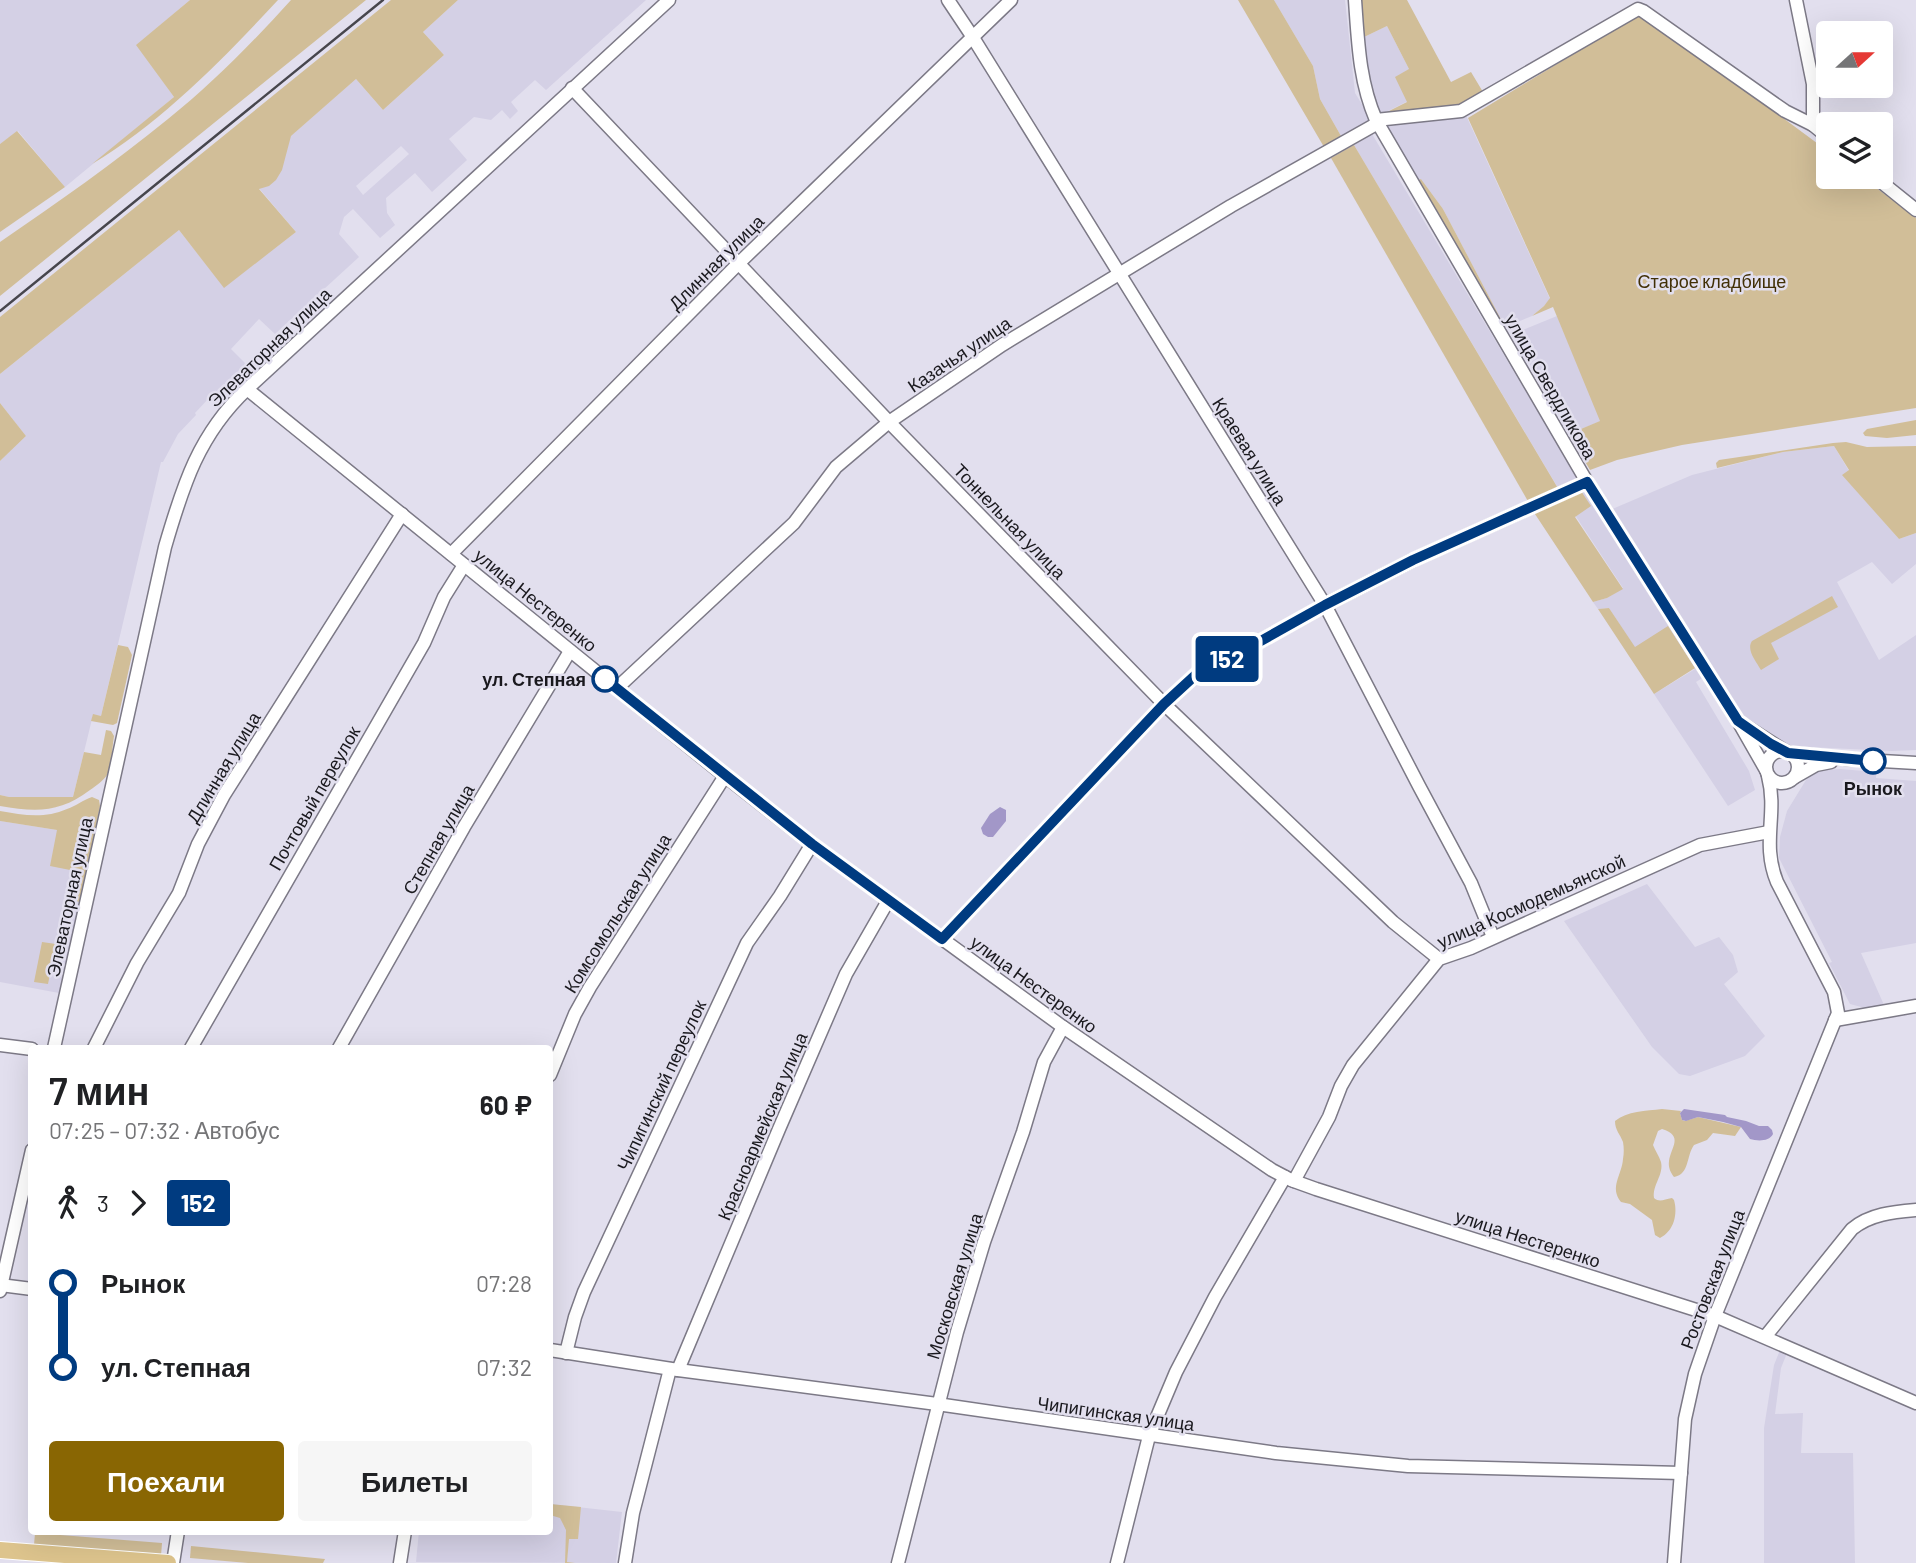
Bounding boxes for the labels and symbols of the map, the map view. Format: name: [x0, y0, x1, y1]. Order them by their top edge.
north arrow: [1816, 21, 1894, 98]
street label: Длинная улица: [664, 209, 769, 314]
park label: Старое кладбище: [1638, 270, 1786, 292]
street label: Элеваторная улица: [203, 282, 336, 411]
street label: улица Свердликова: [1501, 310, 1602, 463]
street label: Казачья улица: [903, 311, 1016, 397]
street label: Краевая улица: [1208, 393, 1292, 510]
street label: Тоннельная улица: [949, 459, 1071, 584]
street label: улица Нестеренко: [470, 544, 602, 656]
line badge: 152: [1187, 636, 1267, 682]
marker: ул. Степная: [592, 666, 618, 692]
place label: ул. Степная: [482, 668, 586, 690]
street label: Длинная улица: [181, 707, 265, 826]
street label: Почтовый переулок: [264, 722, 364, 874]
marker: Рынок: [1860, 748, 1886, 774]
place label: Рынок: [1844, 777, 1903, 799]
street label: Степная улица: [398, 779, 479, 898]
street label: Элеваторная улица: [41, 814, 97, 979]
street label: Комсомольская улица: [559, 828, 676, 997]
street label: улица Космодемьянской: [1433, 850, 1629, 952]
street label: улица Нестеренко: [966, 931, 1102, 1037]
street label: Чипигинский переулок: [612, 996, 710, 1174]
street label: Красноармейская улица: [712, 1028, 812, 1223]
street label: улица Нестеренко: [1453, 1204, 1603, 1272]
street label: Ростовская улица: [1675, 1205, 1749, 1352]
street label: Московская улица: [921, 1209, 987, 1362]
street label: Чипигинская улица: [1036, 1391, 1197, 1435]

